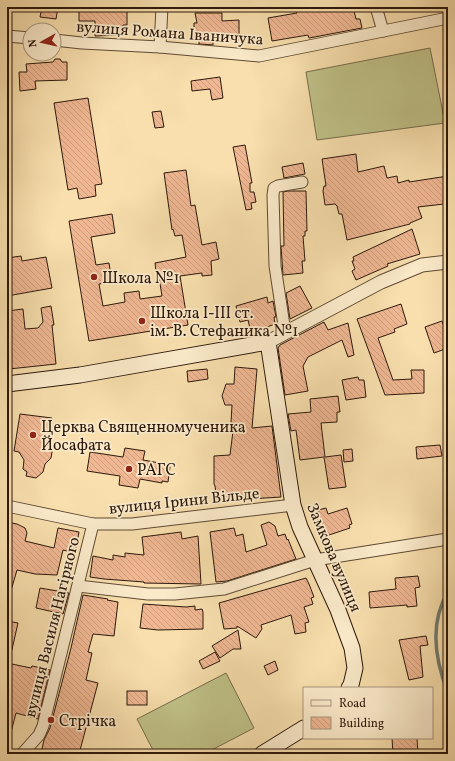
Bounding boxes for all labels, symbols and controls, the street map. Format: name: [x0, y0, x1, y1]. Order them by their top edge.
street label: вулиця Романа Іваничука: [76, 16, 264, 52]
north arrow: [22, 22, 62, 62]
text: N: [26, 38, 42, 48]
place label: Школа №1: [102, 268, 180, 290]
marker: Школа №1: [89, 272, 99, 282]
place label: Школа I-III ст. ім. В. Стефаника №1: [150, 303, 298, 343]
marker: Школа I-III ст. ім. В. Стефаника №1: [137, 316, 147, 326]
place label: Церква Священномученика Йосафата: [41, 417, 246, 457]
marker: Церква Священномученика Йосафата: [28, 430, 38, 440]
place label: РАГС: [137, 460, 176, 482]
marker: РАГС: [124, 464, 134, 474]
street label: вулиця Ірини Вільде: [108, 483, 260, 521]
street label: Замкова вулиця: [300, 500, 366, 616]
street label: вулиця Василя Нагірного: [20, 535, 86, 720]
legend: [303, 687, 433, 739]
text: Road: [339, 696, 366, 712]
place label: Стрічка: [59, 711, 116, 733]
marker: Стрічка: [46, 715, 56, 725]
text: Building: [339, 716, 384, 732]

